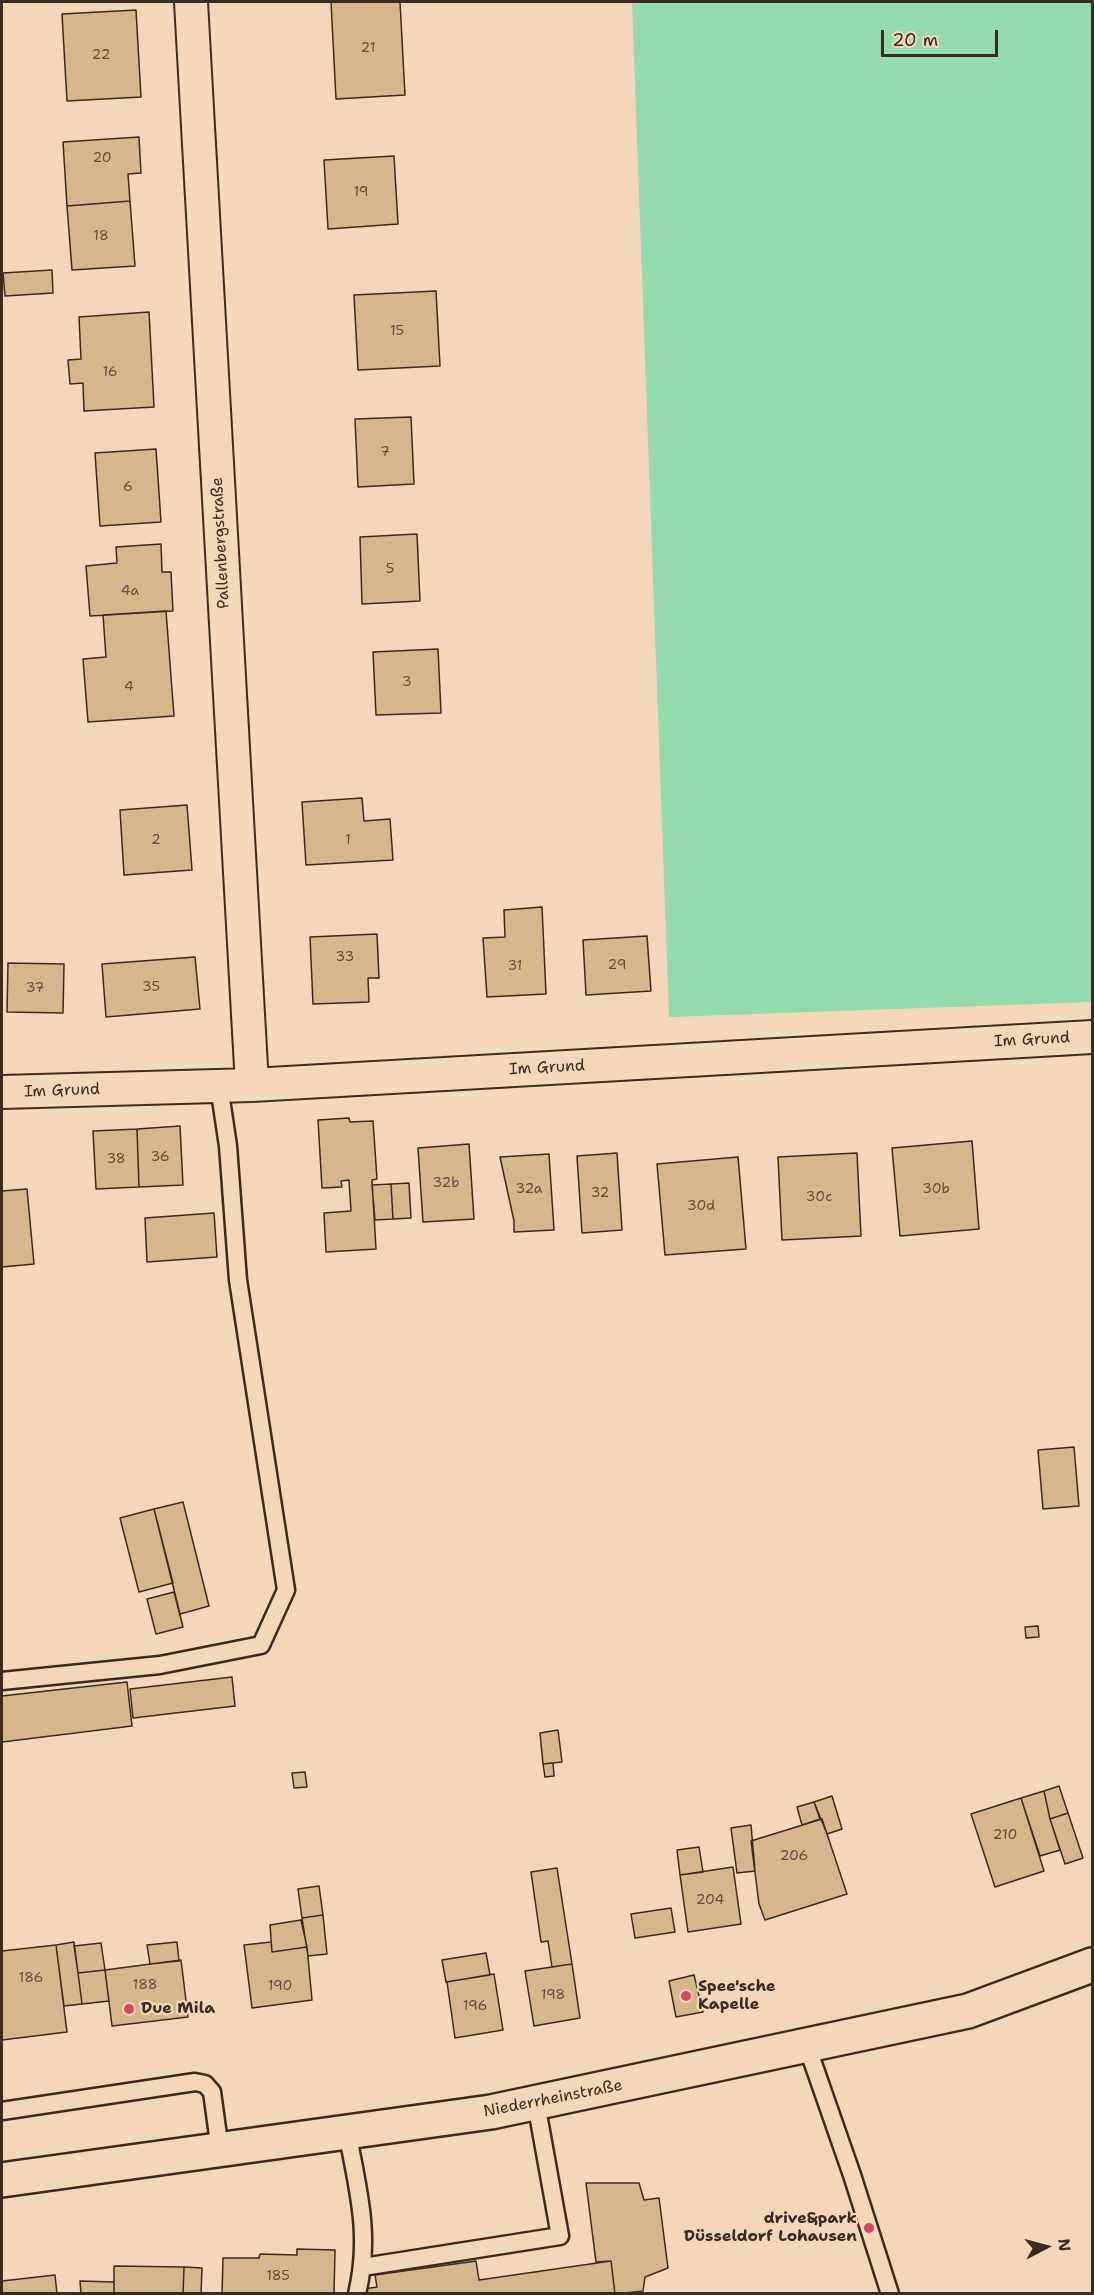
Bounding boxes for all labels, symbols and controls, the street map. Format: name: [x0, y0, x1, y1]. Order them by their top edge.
scale bar: [884, 18, 1001, 56]
text: 20 m: [892, 28, 938, 52]
house number: 21: [361, 40, 375, 56]
house number: 22: [92, 47, 110, 63]
house number: 20: [92, 150, 112, 166]
house number: 19: [353, 184, 369, 200]
house number: 18: [93, 228, 109, 244]
house number: 15: [390, 323, 404, 339]
house number: 16: [102, 364, 118, 380]
house number: 7: [380, 444, 390, 460]
street label: Pallenbergstraße: [208, 477, 234, 609]
house number: 6: [123, 479, 133, 495]
house number: 5: [386, 561, 394, 577]
house number: 4a: [121, 583, 139, 599]
house number: 3: [402, 674, 412, 690]
house number: 4: [124, 679, 134, 695]
house number: 2: [151, 832, 161, 848]
house number: 1: [345, 832, 351, 848]
house number: 33: [336, 949, 354, 965]
house number: 29: [608, 957, 626, 973]
house number: 31: [508, 958, 522, 974]
house number: 35: [142, 979, 160, 995]
house number: 37: [26, 980, 44, 996]
street label: Im Grund: [994, 1028, 1070, 1052]
street label: Im Grund: [509, 1056, 585, 1080]
street label: Im Grund: [24, 1080, 100, 1102]
house number: 36: [150, 1149, 170, 1165]
house number: 38: [106, 1151, 126, 1167]
house number: 32b: [433, 1175, 459, 1191]
house number: 32a: [516, 1181, 542, 1197]
house number: 30b: [922, 1181, 950, 1197]
house number: 32: [591, 1185, 609, 1201]
house number: 30c: [806, 1189, 832, 1205]
house number: 30d: [687, 1198, 715, 1214]
house number: 210: [993, 1827, 1017, 1843]
house number: 206: [780, 1848, 808, 1864]
house number: 204: [696, 1892, 724, 1908]
house number: 186: [19, 1970, 43, 1986]
house number: 188: [133, 1977, 157, 1993]
place label: Spee'sche Kapelle: [698, 1977, 776, 2015]
house number: 190: [268, 1978, 292, 1994]
house number: 198: [541, 1987, 565, 2003]
marker: Spee'sche Kapelle: [679, 1989, 693, 2003]
house number: 196: [463, 1998, 487, 2014]
place label: Due Mila: [141, 1999, 215, 2019]
marker: Due Mila: [122, 2002, 136, 2016]
street label: Niederrheinstraße: [482, 2076, 624, 2122]
place label: drive&park Düsseldorf Lohausen: [684, 2209, 857, 2247]
north arrow: [1016, 2217, 1076, 2277]
marker: drive&park Düsseldorf Lohausen: [862, 2221, 876, 2235]
text: N: [1053, 2238, 1076, 2252]
house number: 185: [266, 2268, 290, 2284]

